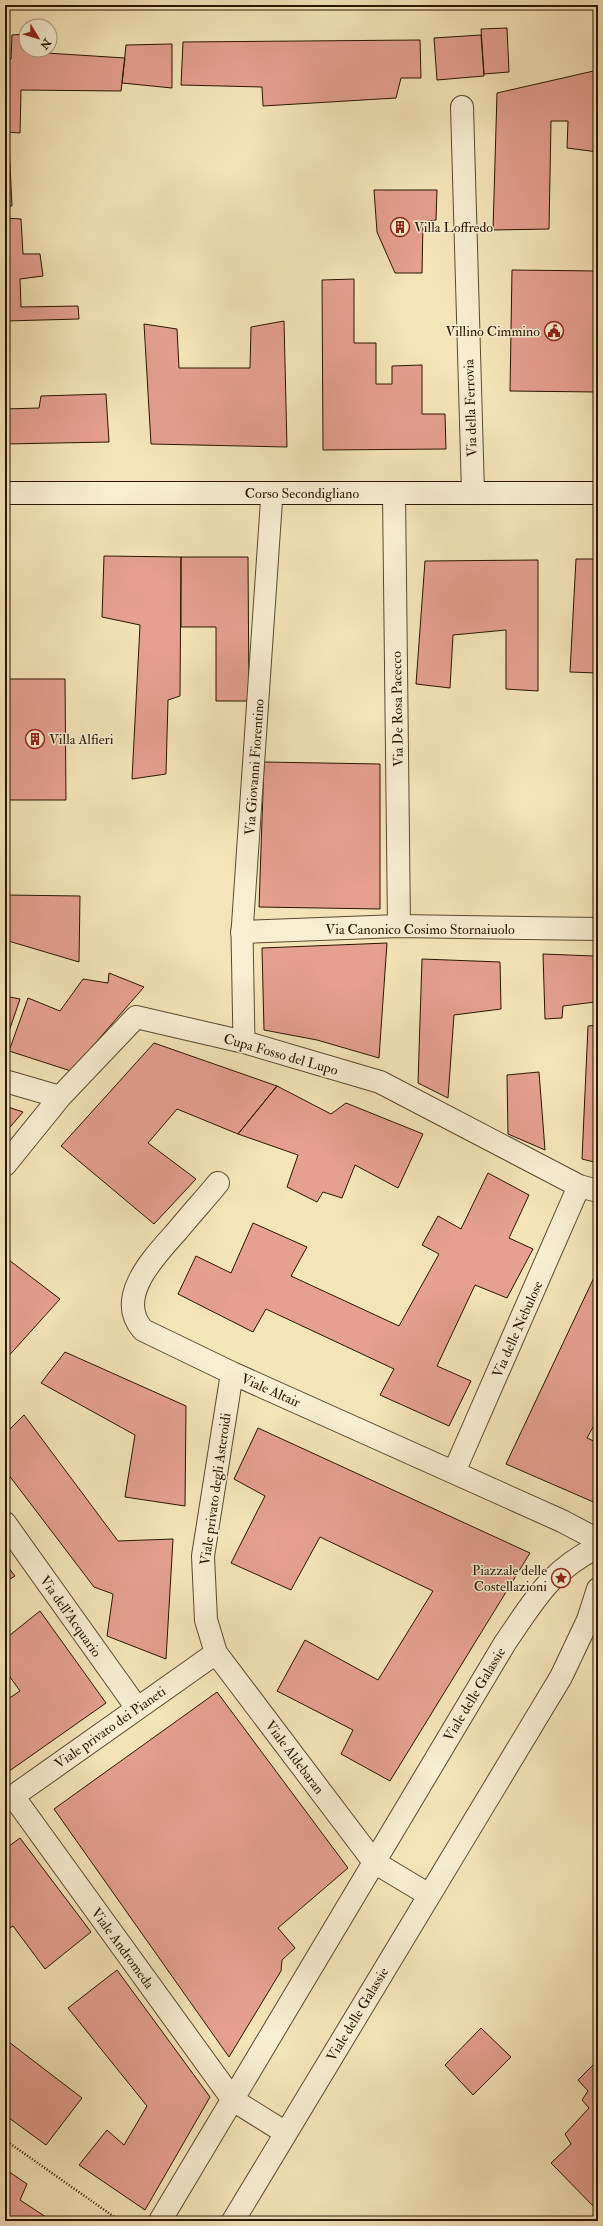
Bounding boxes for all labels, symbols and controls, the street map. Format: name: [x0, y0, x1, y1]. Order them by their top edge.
north arrow: [18, 18, 58, 58]
text: N: [37, 35, 54, 53]
building icon: Villa Loffredo: [389, 216, 411, 238]
place label: Villa Loffredo: [414, 219, 493, 236]
public building icon: Villino Cimmino: [543, 320, 565, 342]
place label: Villino Cimmino: [445, 323, 540, 340]
street label: Via della Ferrovia: [460, 359, 481, 457]
street label: Corso Secondigliano: [245, 485, 359, 502]
street label: Via De Rosa Pacecco: [388, 651, 407, 767]
street label: Via Giovanni Fiorentino: [241, 698, 268, 836]
building icon: Villa Alfieri: [24, 728, 46, 750]
place label: Villa Alfieri: [49, 731, 114, 748]
street label: Via Canonico Cosimo Stornaiuolo: [325, 921, 515, 938]
street label: Cupa Fosso del Lupo: [221, 1030, 340, 1080]
street label: Via delle Nebulose: [489, 1278, 546, 1380]
street label: Viale Altair: [238, 1370, 304, 1411]
street label: Viale privato degli Asteroidi: [196, 1412, 236, 1566]
place label: Piazzale delle Costellazioni: [472, 1562, 547, 1595]
place icon: Piazzale delle Costellazioni: [550, 1567, 572, 1589]
street label: Via dell'Acquario: [36, 1572, 105, 1661]
street label: Viale delle Galassie: [440, 1644, 509, 1744]
street label: Viale privato dei Pianeti: [51, 1682, 170, 1773]
street label: Viale Aldebaran: [261, 1717, 328, 1797]
street label: Viale Andromeda: [88, 1905, 158, 1992]
street label: Viale delle Galassie: [323, 1964, 392, 2064]

